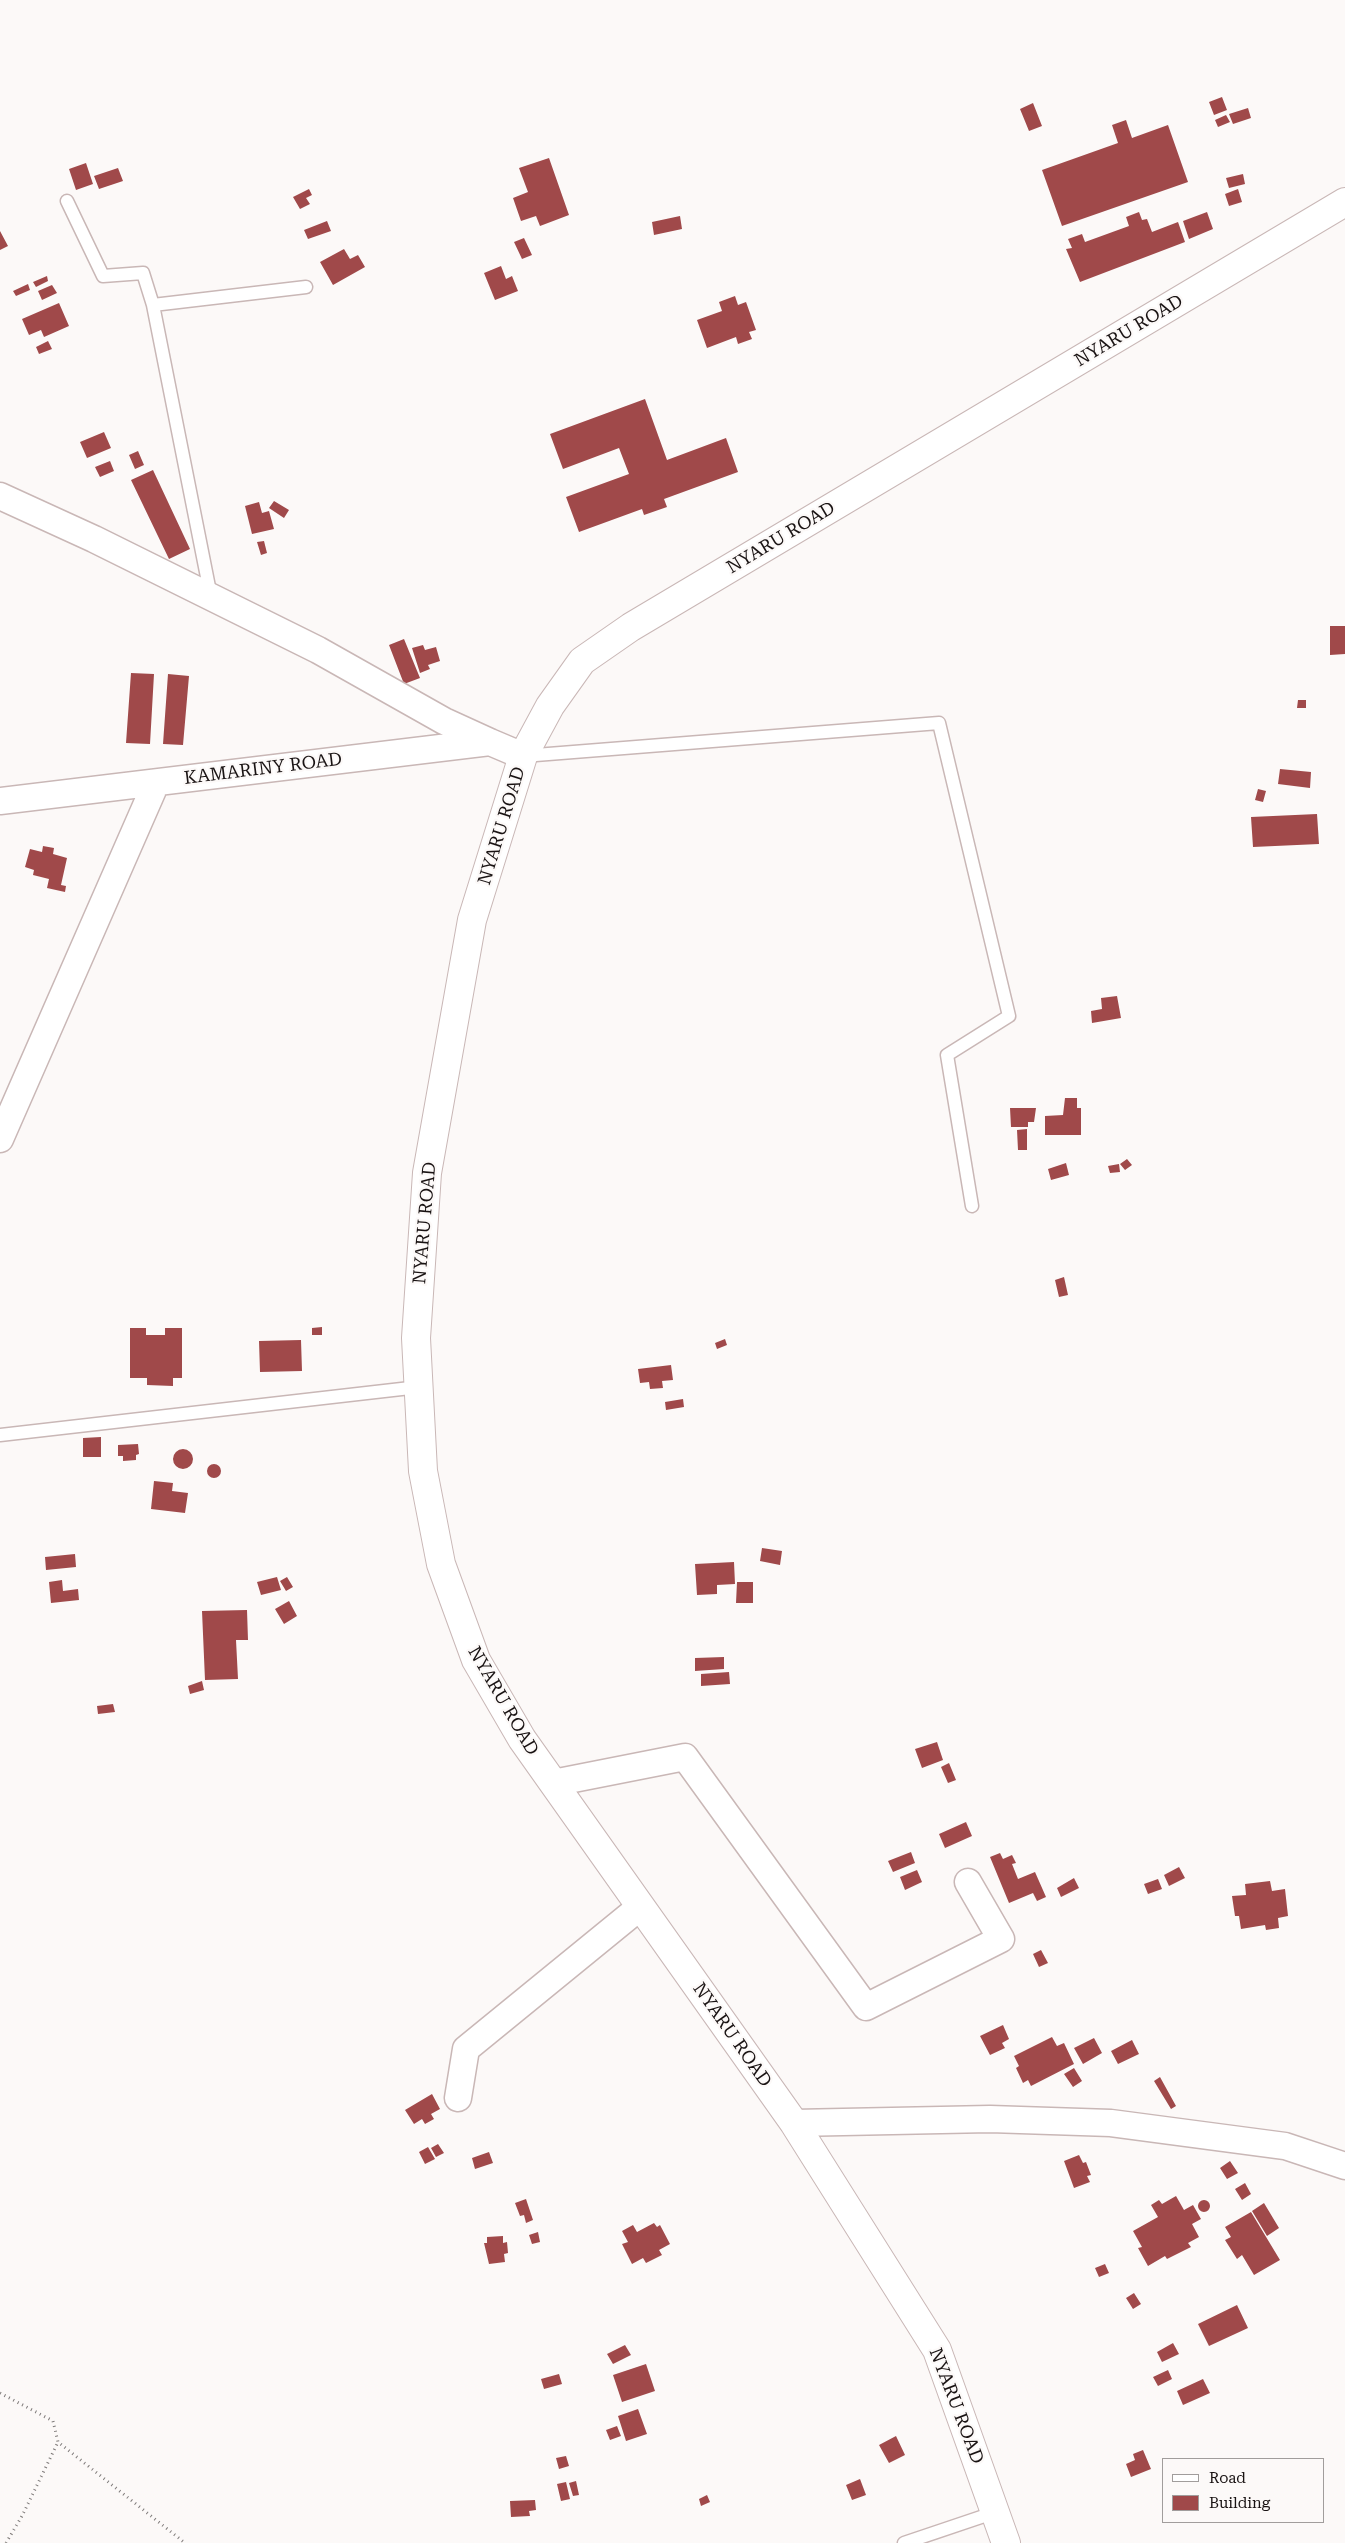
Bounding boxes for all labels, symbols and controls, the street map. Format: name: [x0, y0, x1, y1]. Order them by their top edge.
street label: NYARU ROAD: [1071, 290, 1187, 372]
street label: NYARU ROAD: [723, 497, 839, 579]
street label: KAMARINY ROAD: [183, 749, 343, 789]
street label: NYARU ROAD: [474, 764, 530, 888]
street label: NYARU ROAD: [409, 1161, 441, 1285]
street label: NYARU ROAD: [463, 1643, 543, 1759]
street label: NYARU ROAD: [688, 1979, 776, 2091]
street label: NYARU ROAD: [924, 2345, 988, 2467]
legend: [1162, 2458, 1325, 2523]
text: Road: [1209, 2469, 1246, 2487]
text: Building: [1209, 2494, 1270, 2512]

